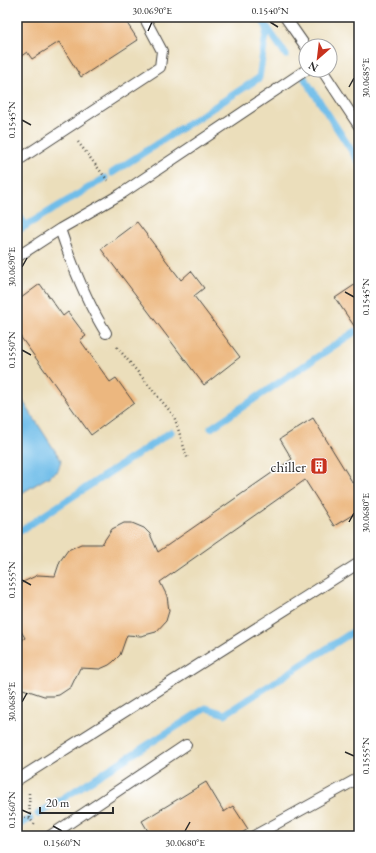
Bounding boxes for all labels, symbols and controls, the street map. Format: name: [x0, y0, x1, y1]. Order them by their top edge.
text: 30.0690°E: [132, 4, 172, 17]
text: 0.1540°N: [251, 4, 289, 17]
north arrow: [298, 38, 338, 78]
text: 30.0685°E: [359, 58, 372, 98]
text: N: [306, 59, 321, 75]
text: 0.1545°N: [5, 101, 18, 139]
text: 30.0690°E: [5, 247, 18, 287]
text: 0.1545°N: [359, 278, 372, 316]
text: 0.1550°N: [5, 331, 18, 369]
building icon: chiller: [309, 456, 329, 476]
place label: chiller: [270, 457, 306, 476]
text: 30.0680°E: [359, 493, 372, 533]
text: 0.1555°N: [5, 561, 18, 599]
text: 30.0685°E: [5, 682, 18, 722]
text: 0.1555°N: [359, 737, 372, 775]
scale bar: [40, 789, 113, 815]
text: 0.1560°N: [5, 791, 18, 829]
text: 20 m: [46, 795, 70, 811]
text: 0.1560°N: [43, 836, 81, 849]
text: 30.0680°E: [165, 836, 205, 849]

